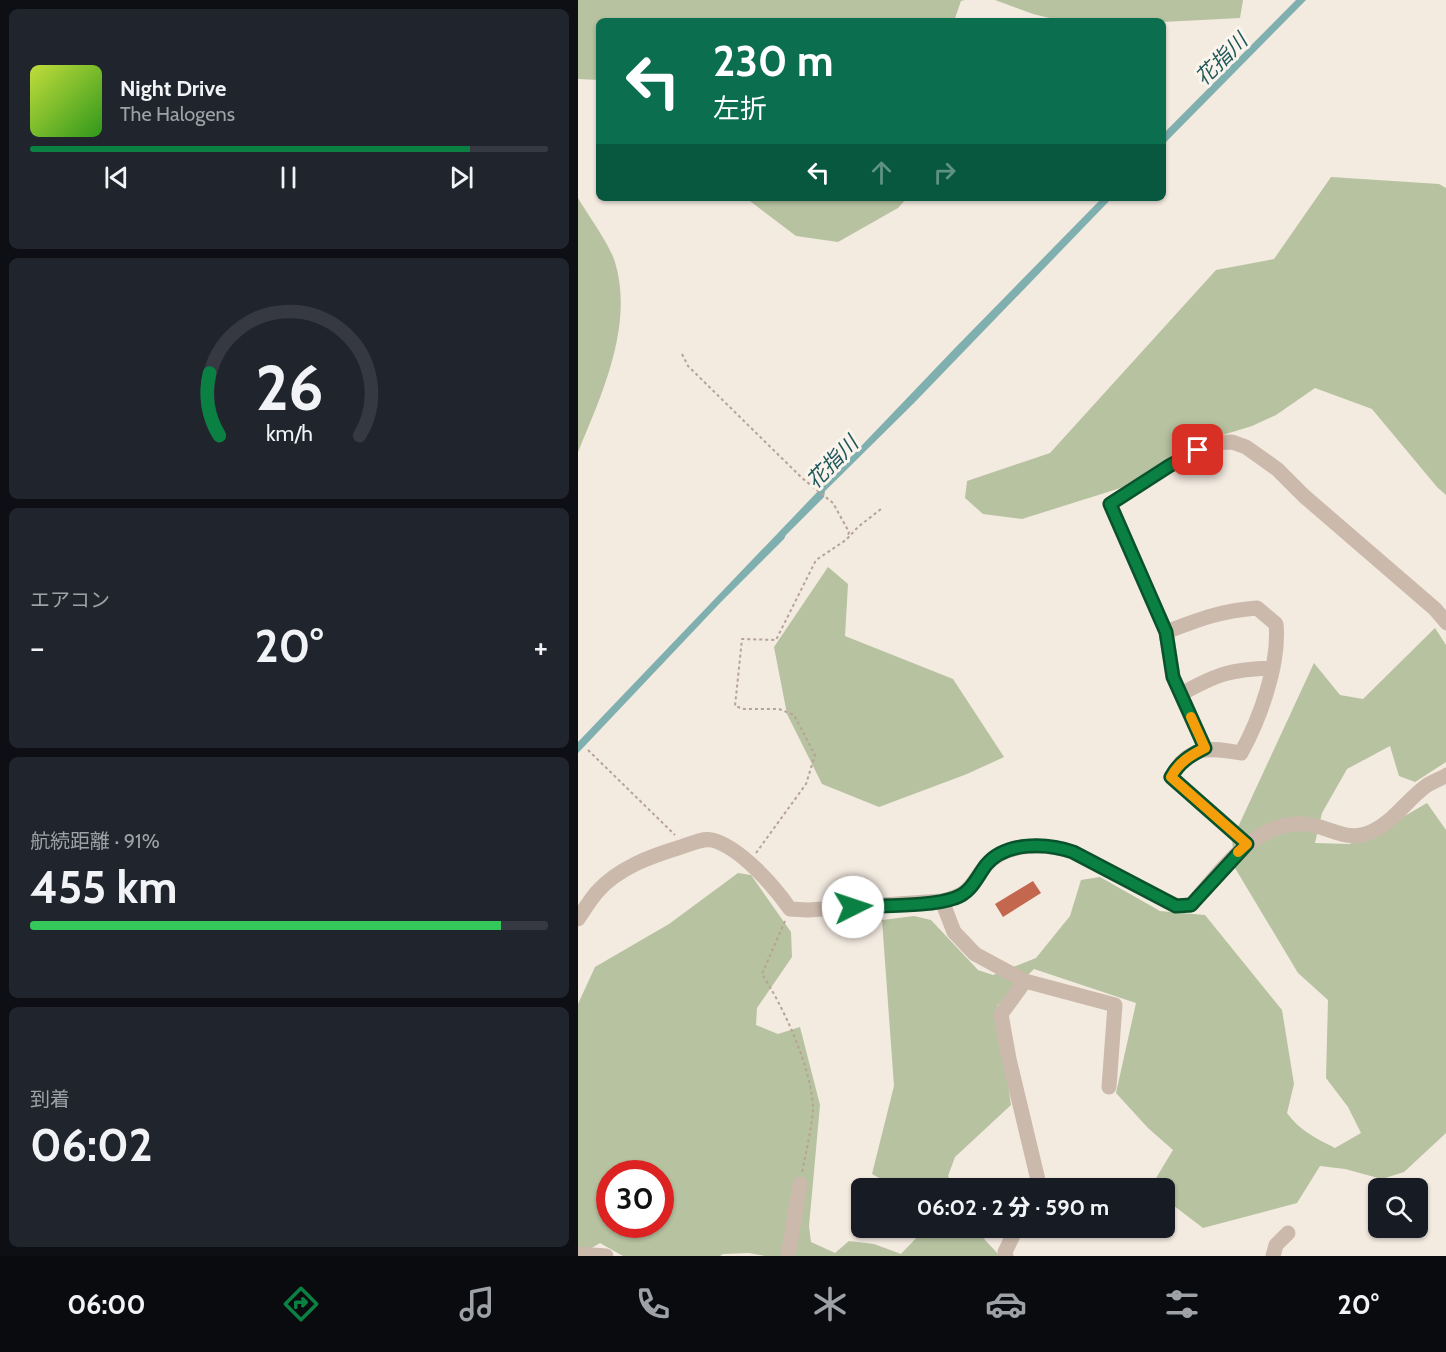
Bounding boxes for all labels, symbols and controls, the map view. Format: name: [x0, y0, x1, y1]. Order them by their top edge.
water label: 花指川: [1190, 26, 1254, 90]
text: 230 m: [713, 35, 833, 87]
icon: left: [614, 42, 692, 120]
text: Night Drive: [120, 75, 226, 102]
text: 左折: [713, 92, 767, 125]
text: The Halogens: [120, 102, 235, 126]
icon: left: [802, 156, 835, 189]
icon: ahead: [865, 156, 898, 189]
icon: right: [928, 156, 961, 189]
icon: previous: [100, 161, 133, 194]
icon: pause: [272, 161, 305, 194]
icon: next: [445, 161, 478, 194]
text: 26: [255, 350, 323, 426]
text: km/h: [266, 420, 312, 446]
pin: [1172, 424, 1223, 475]
water label: 花指川: [801, 429, 864, 493]
icon: arrive: [1181, 433, 1214, 466]
text: エアコン: [30, 588, 110, 612]
text: 20°: [255, 619, 323, 673]
text: −: [30, 627, 45, 667]
text: +: [533, 627, 548, 667]
text: 航続距離 · 91%: [30, 829, 160, 853]
text: 455 km: [30, 860, 177, 914]
position arrow: [821, 875, 885, 939]
text: 到着: [30, 1087, 70, 1111]
text: 06:02: [30, 1118, 153, 1172]
speed limit sign: 30: [596, 1160, 674, 1238]
map controls: [1368, 1178, 1428, 1238]
button: search: [1368, 1178, 1428, 1238]
text: 06:02 · 2 分 · 590 m: [917, 1194, 1109, 1221]
icon: directions: [280, 1283, 322, 1325]
icon: music: [456, 1283, 498, 1325]
icon: phone: [632, 1283, 674, 1325]
icon: climate: [809, 1283, 851, 1325]
icon: car: [985, 1283, 1027, 1325]
icon: filters: [1161, 1283, 1203, 1325]
text: 06:00: [67, 1288, 146, 1321]
text: 20°: [1338, 1288, 1379, 1321]

